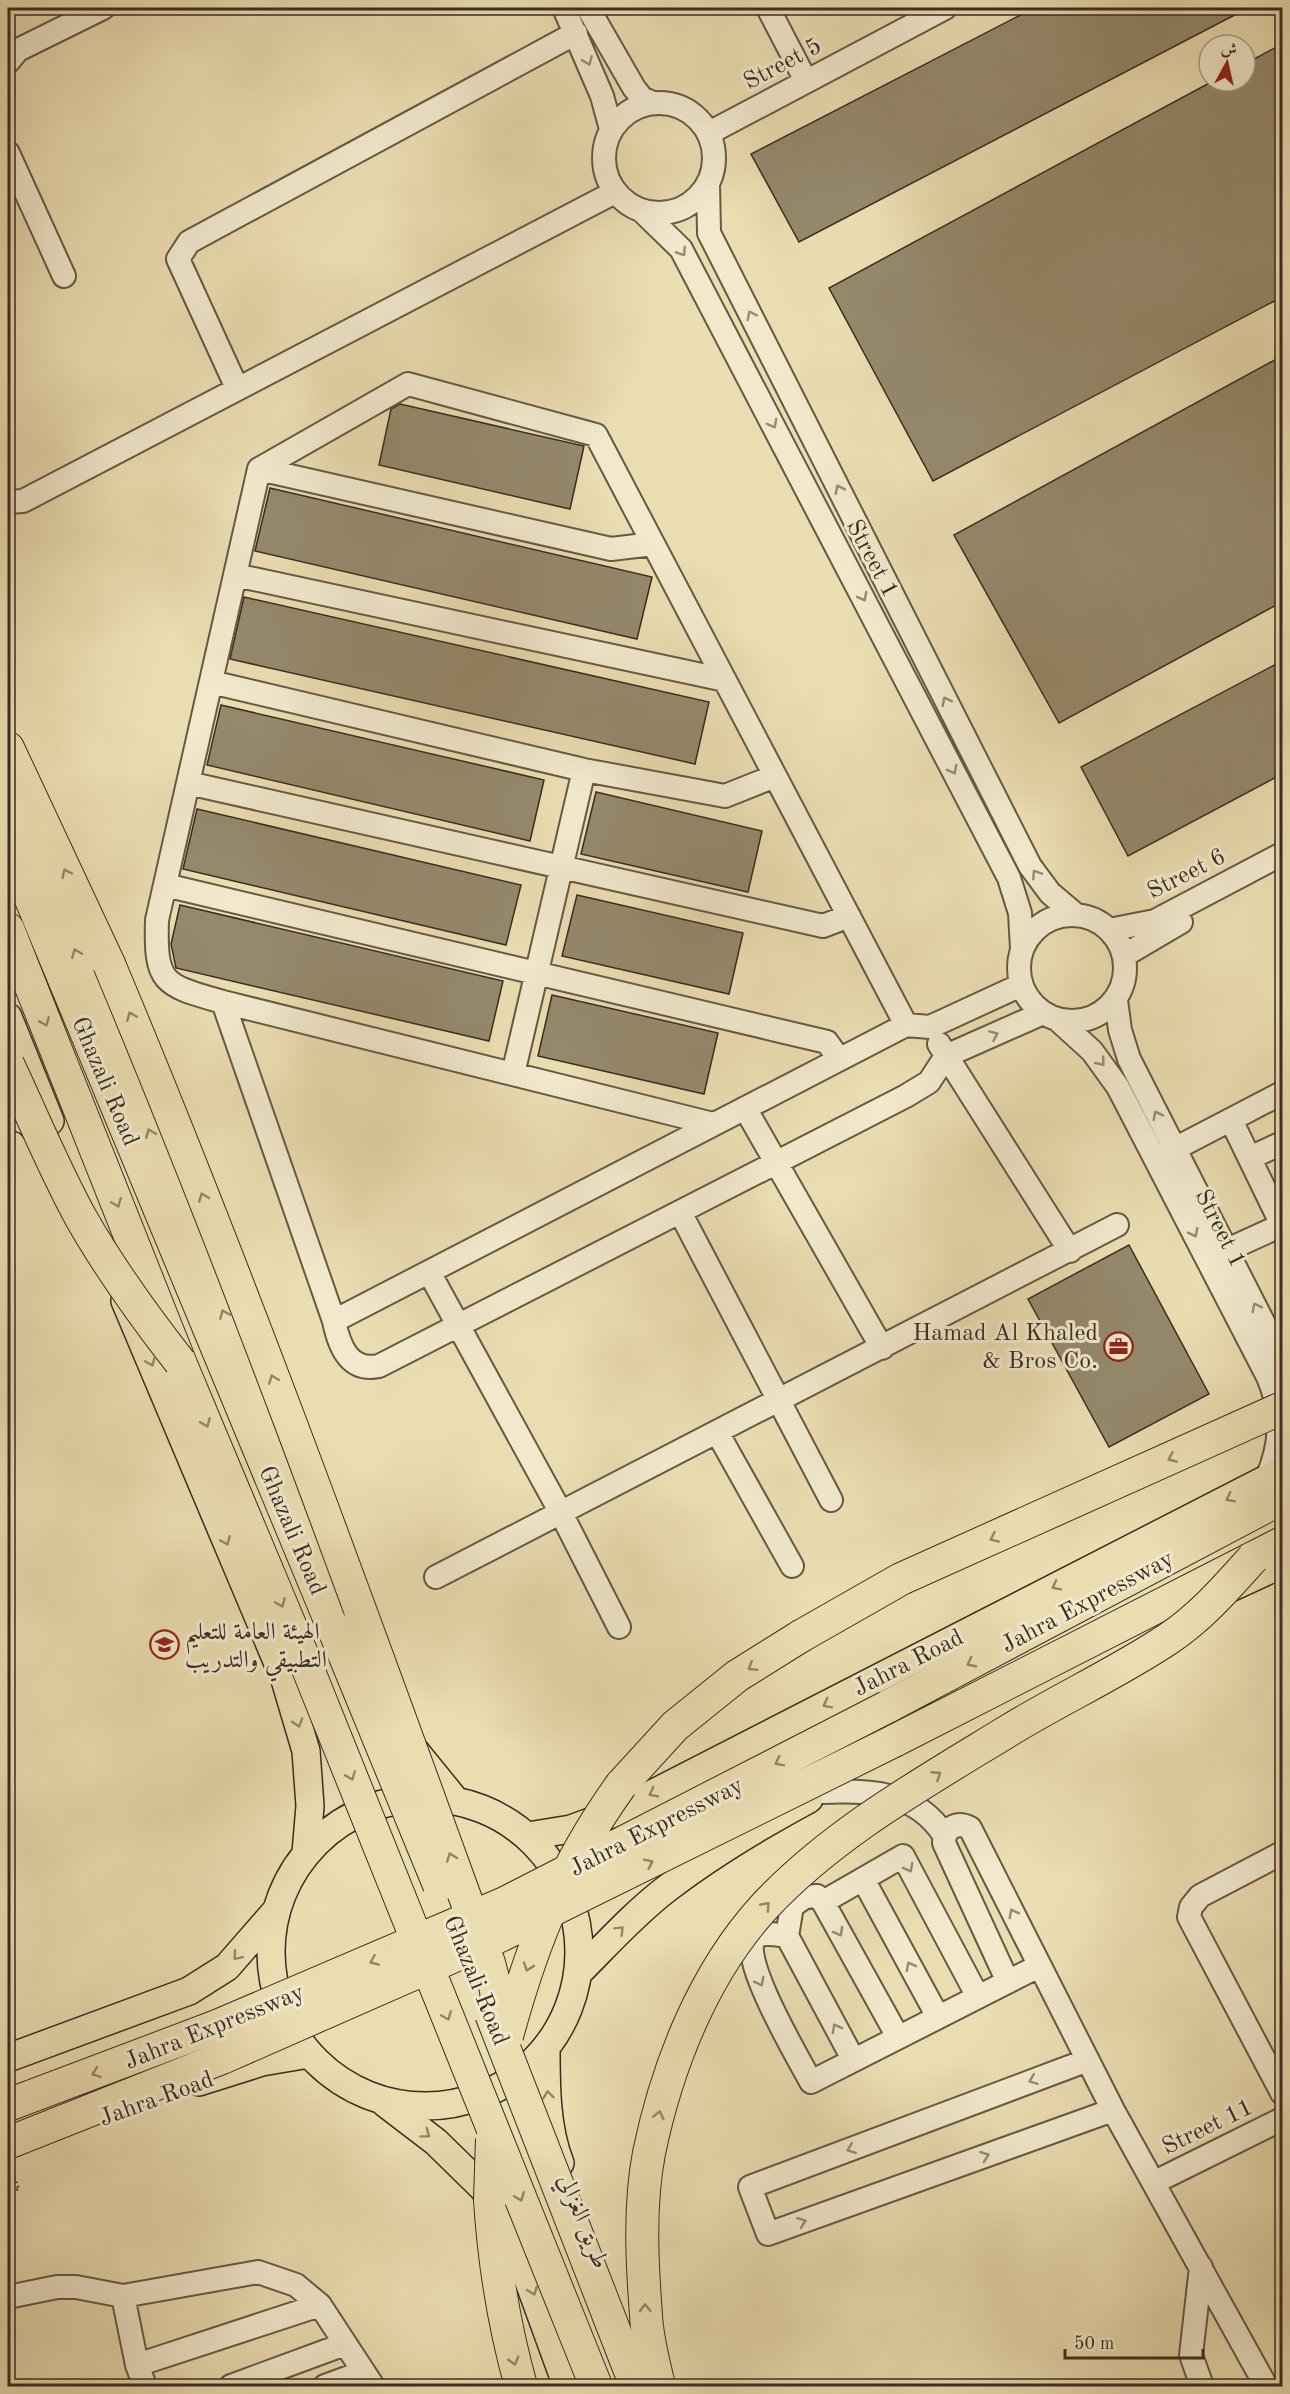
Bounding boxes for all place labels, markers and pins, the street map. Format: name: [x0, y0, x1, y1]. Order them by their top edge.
place label: Hamad Al Khaled & Bros Co.: [912, 1322, 1098, 1374]
office icon: Hamad Al Khaled & Bros Co.: [1103, 1330, 1135, 1362]
place label: الهيئة العامة للتعليم التطبيقي والتدريب: [185, 1621, 327, 1682]
school or university icon: الهيئة العامة للتعليم التطبيقي والتدريب: [148, 1629, 180, 1661]

